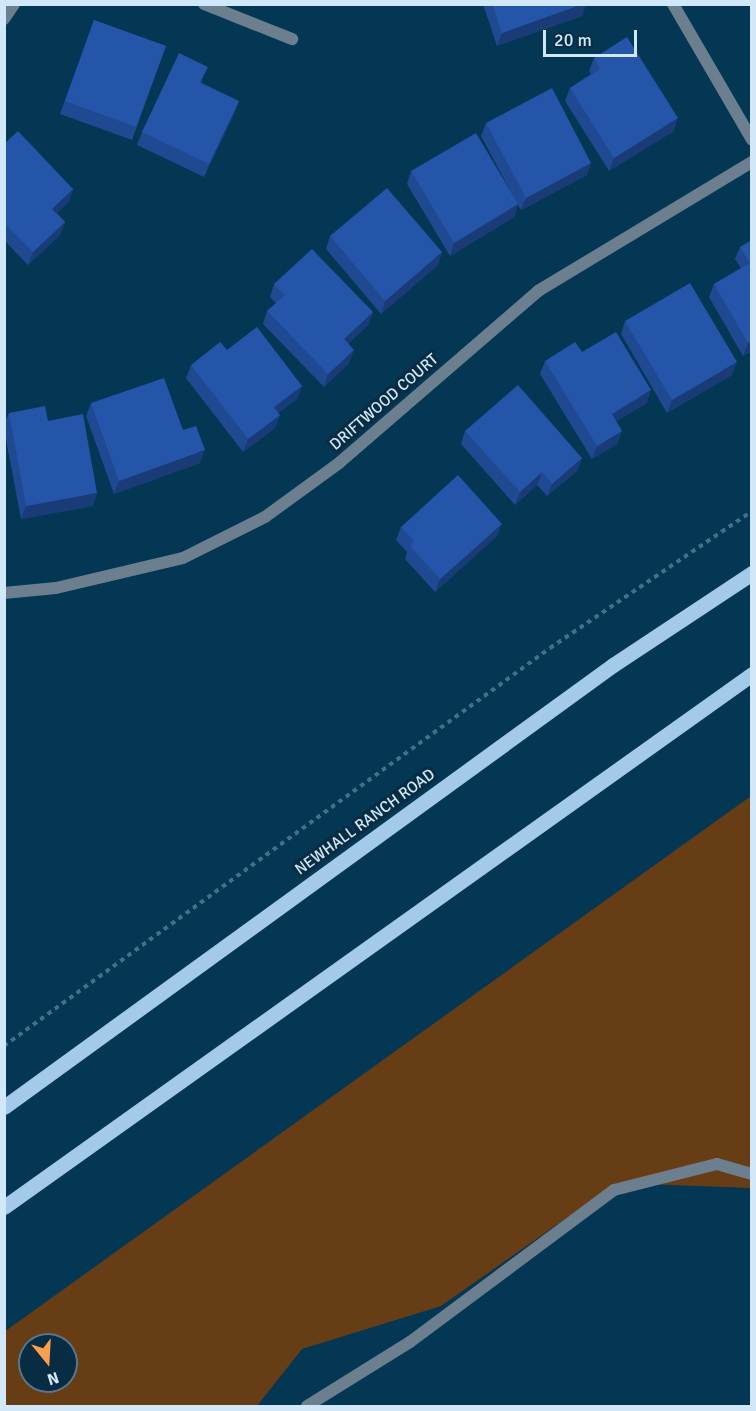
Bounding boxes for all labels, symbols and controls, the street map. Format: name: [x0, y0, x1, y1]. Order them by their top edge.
scale bar: [546, 18, 640, 56]
text: 20 m: [554, 29, 592, 51]
street label: DRIFTWOOD COURT: [326, 350, 442, 454]
street label: NEWHALL RANCH ROAD: [291, 765, 439, 879]
north arrow: [18, 1333, 78, 1393]
text: N: [45, 1367, 61, 1389]

